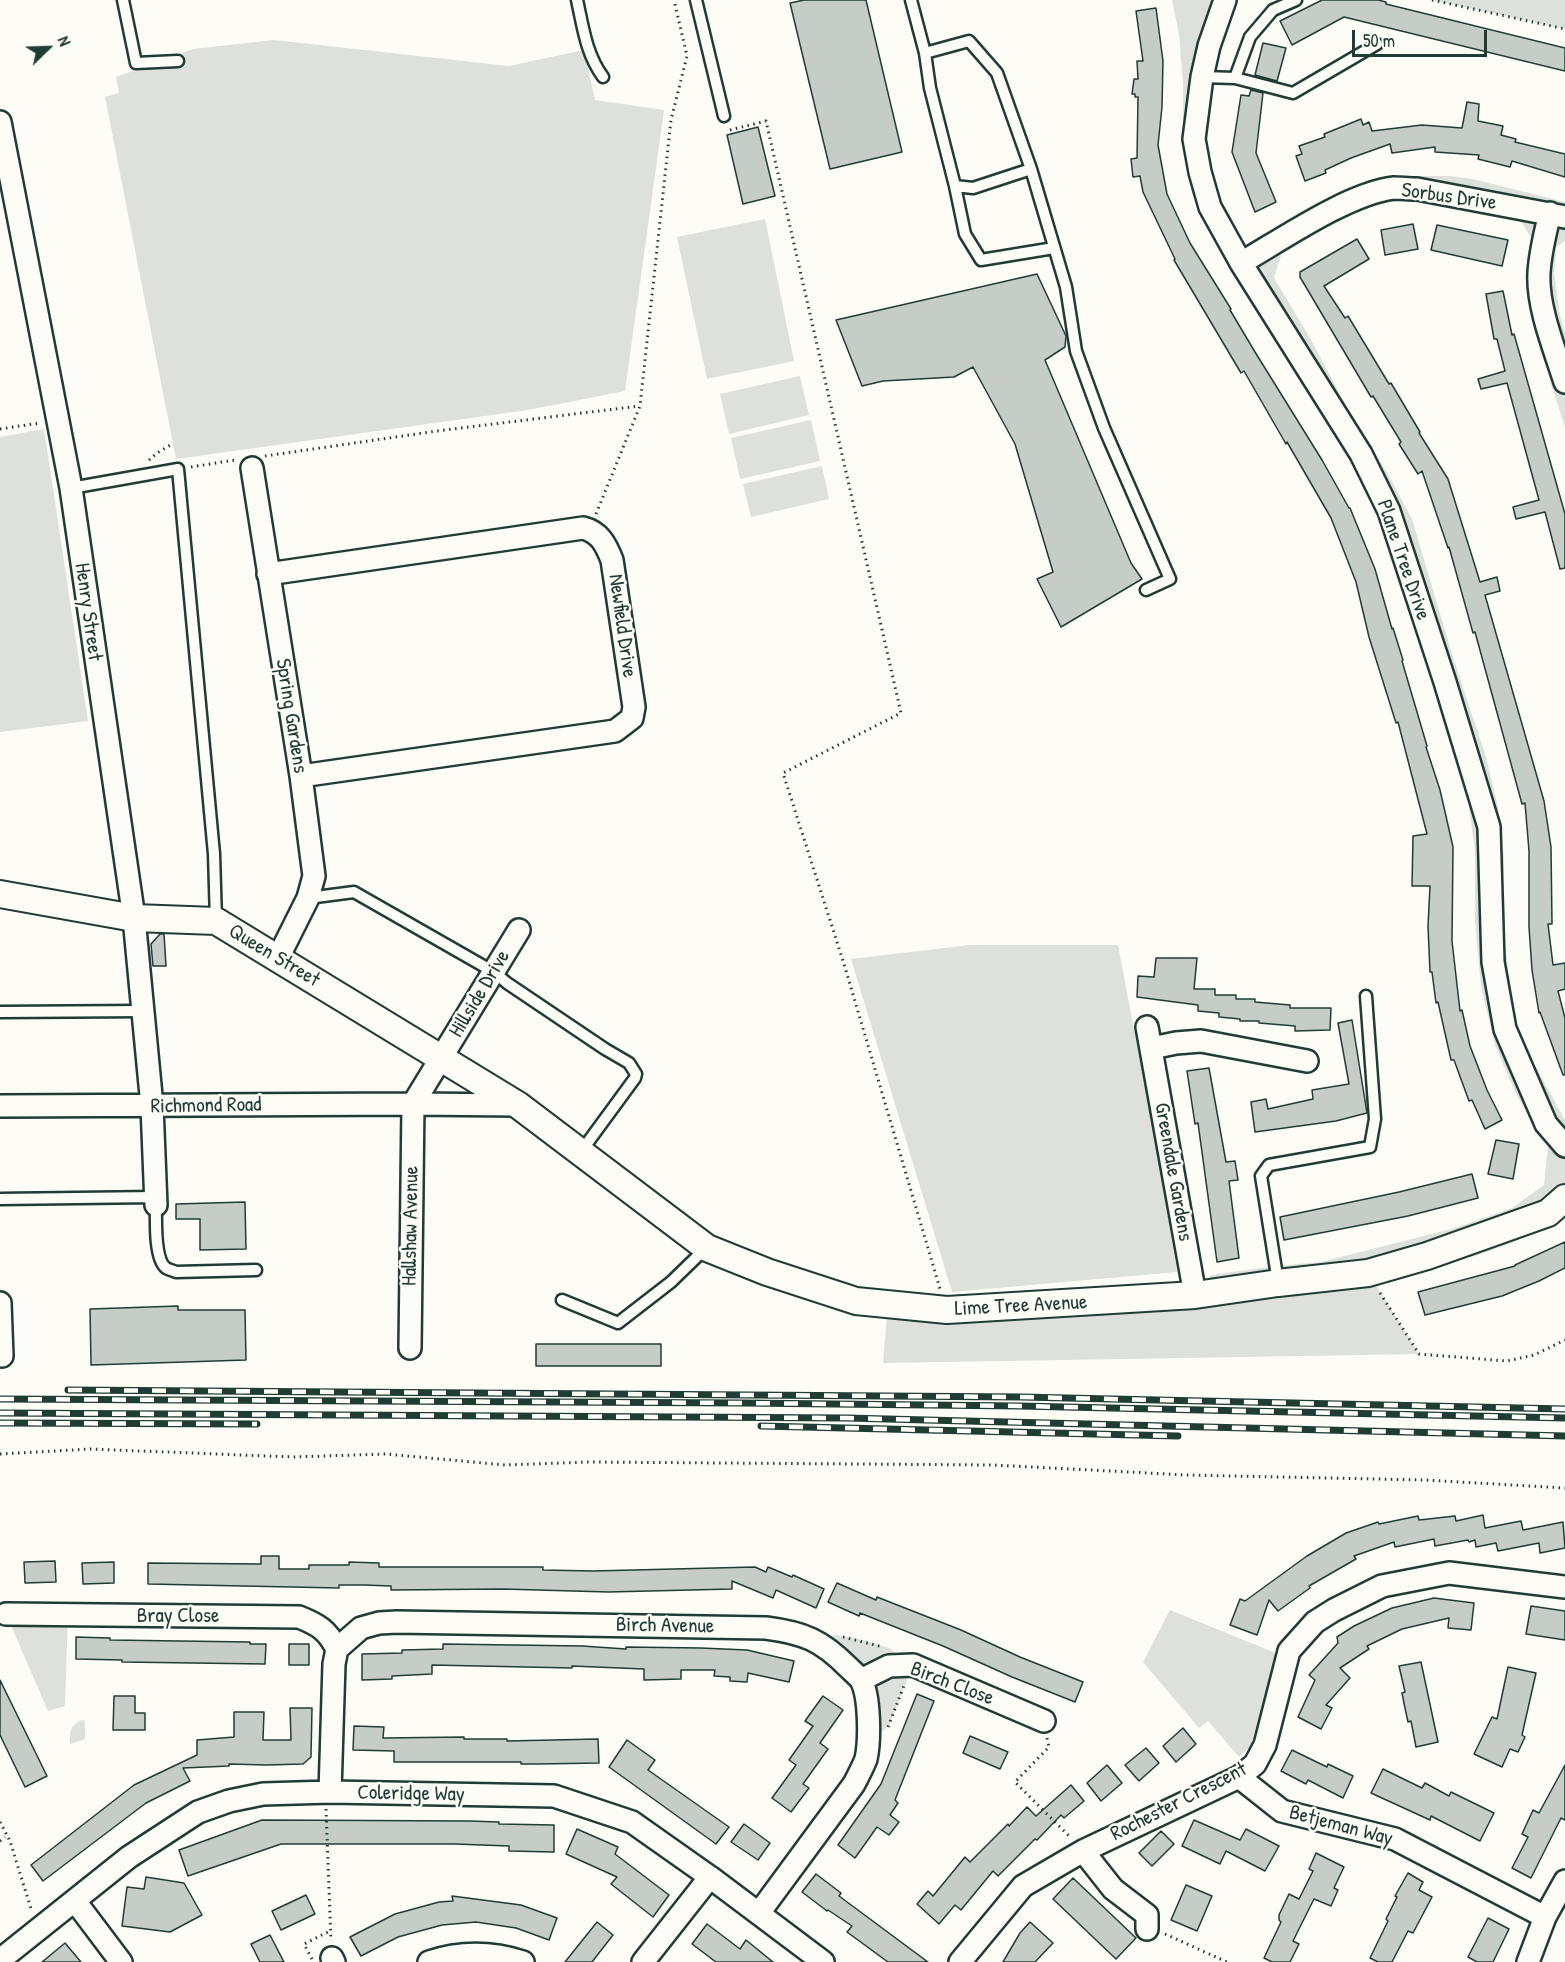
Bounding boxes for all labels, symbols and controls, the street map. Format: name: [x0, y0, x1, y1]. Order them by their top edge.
north arrow: [18, 18, 78, 78]
scale bar: [1355, 18, 1490, 56]
text: 50 m: [1363, 28, 1395, 53]
text: N: [53, 33, 76, 49]
street label: Sorbus Drive: [1400, 178, 1498, 216]
street label: Plane Tree Drive: [1371, 497, 1435, 623]
street label: Henry Street: [69, 562, 107, 662]
street label: Newfield Drive: [602, 573, 642, 679]
street label: Spring Gardens: [270, 657, 312, 775]
street label: Queen Street: [224, 919, 324, 993]
street label: Hillside Drive: [444, 946, 516, 1042]
street label: Richmond Road: [150, 1092, 262, 1120]
street label: Greendale Gardens: [1148, 1101, 1198, 1243]
street label: Hallshaw Avenue: [397, 1166, 425, 1286]
street label: Lime Tree Avenue: [954, 1290, 1088, 1322]
street label: Bray Close: [137, 1603, 219, 1629]
street label: Birch Avenue: [616, 1613, 714, 1639]
street label: Birch Close: [907, 1657, 997, 1711]
street label: Rochester Crescent: [1107, 1757, 1251, 1847]
street label: Coleridge Way: [357, 1780, 465, 1808]
street label: Betjeman Way: [1286, 1800, 1396, 1852]

